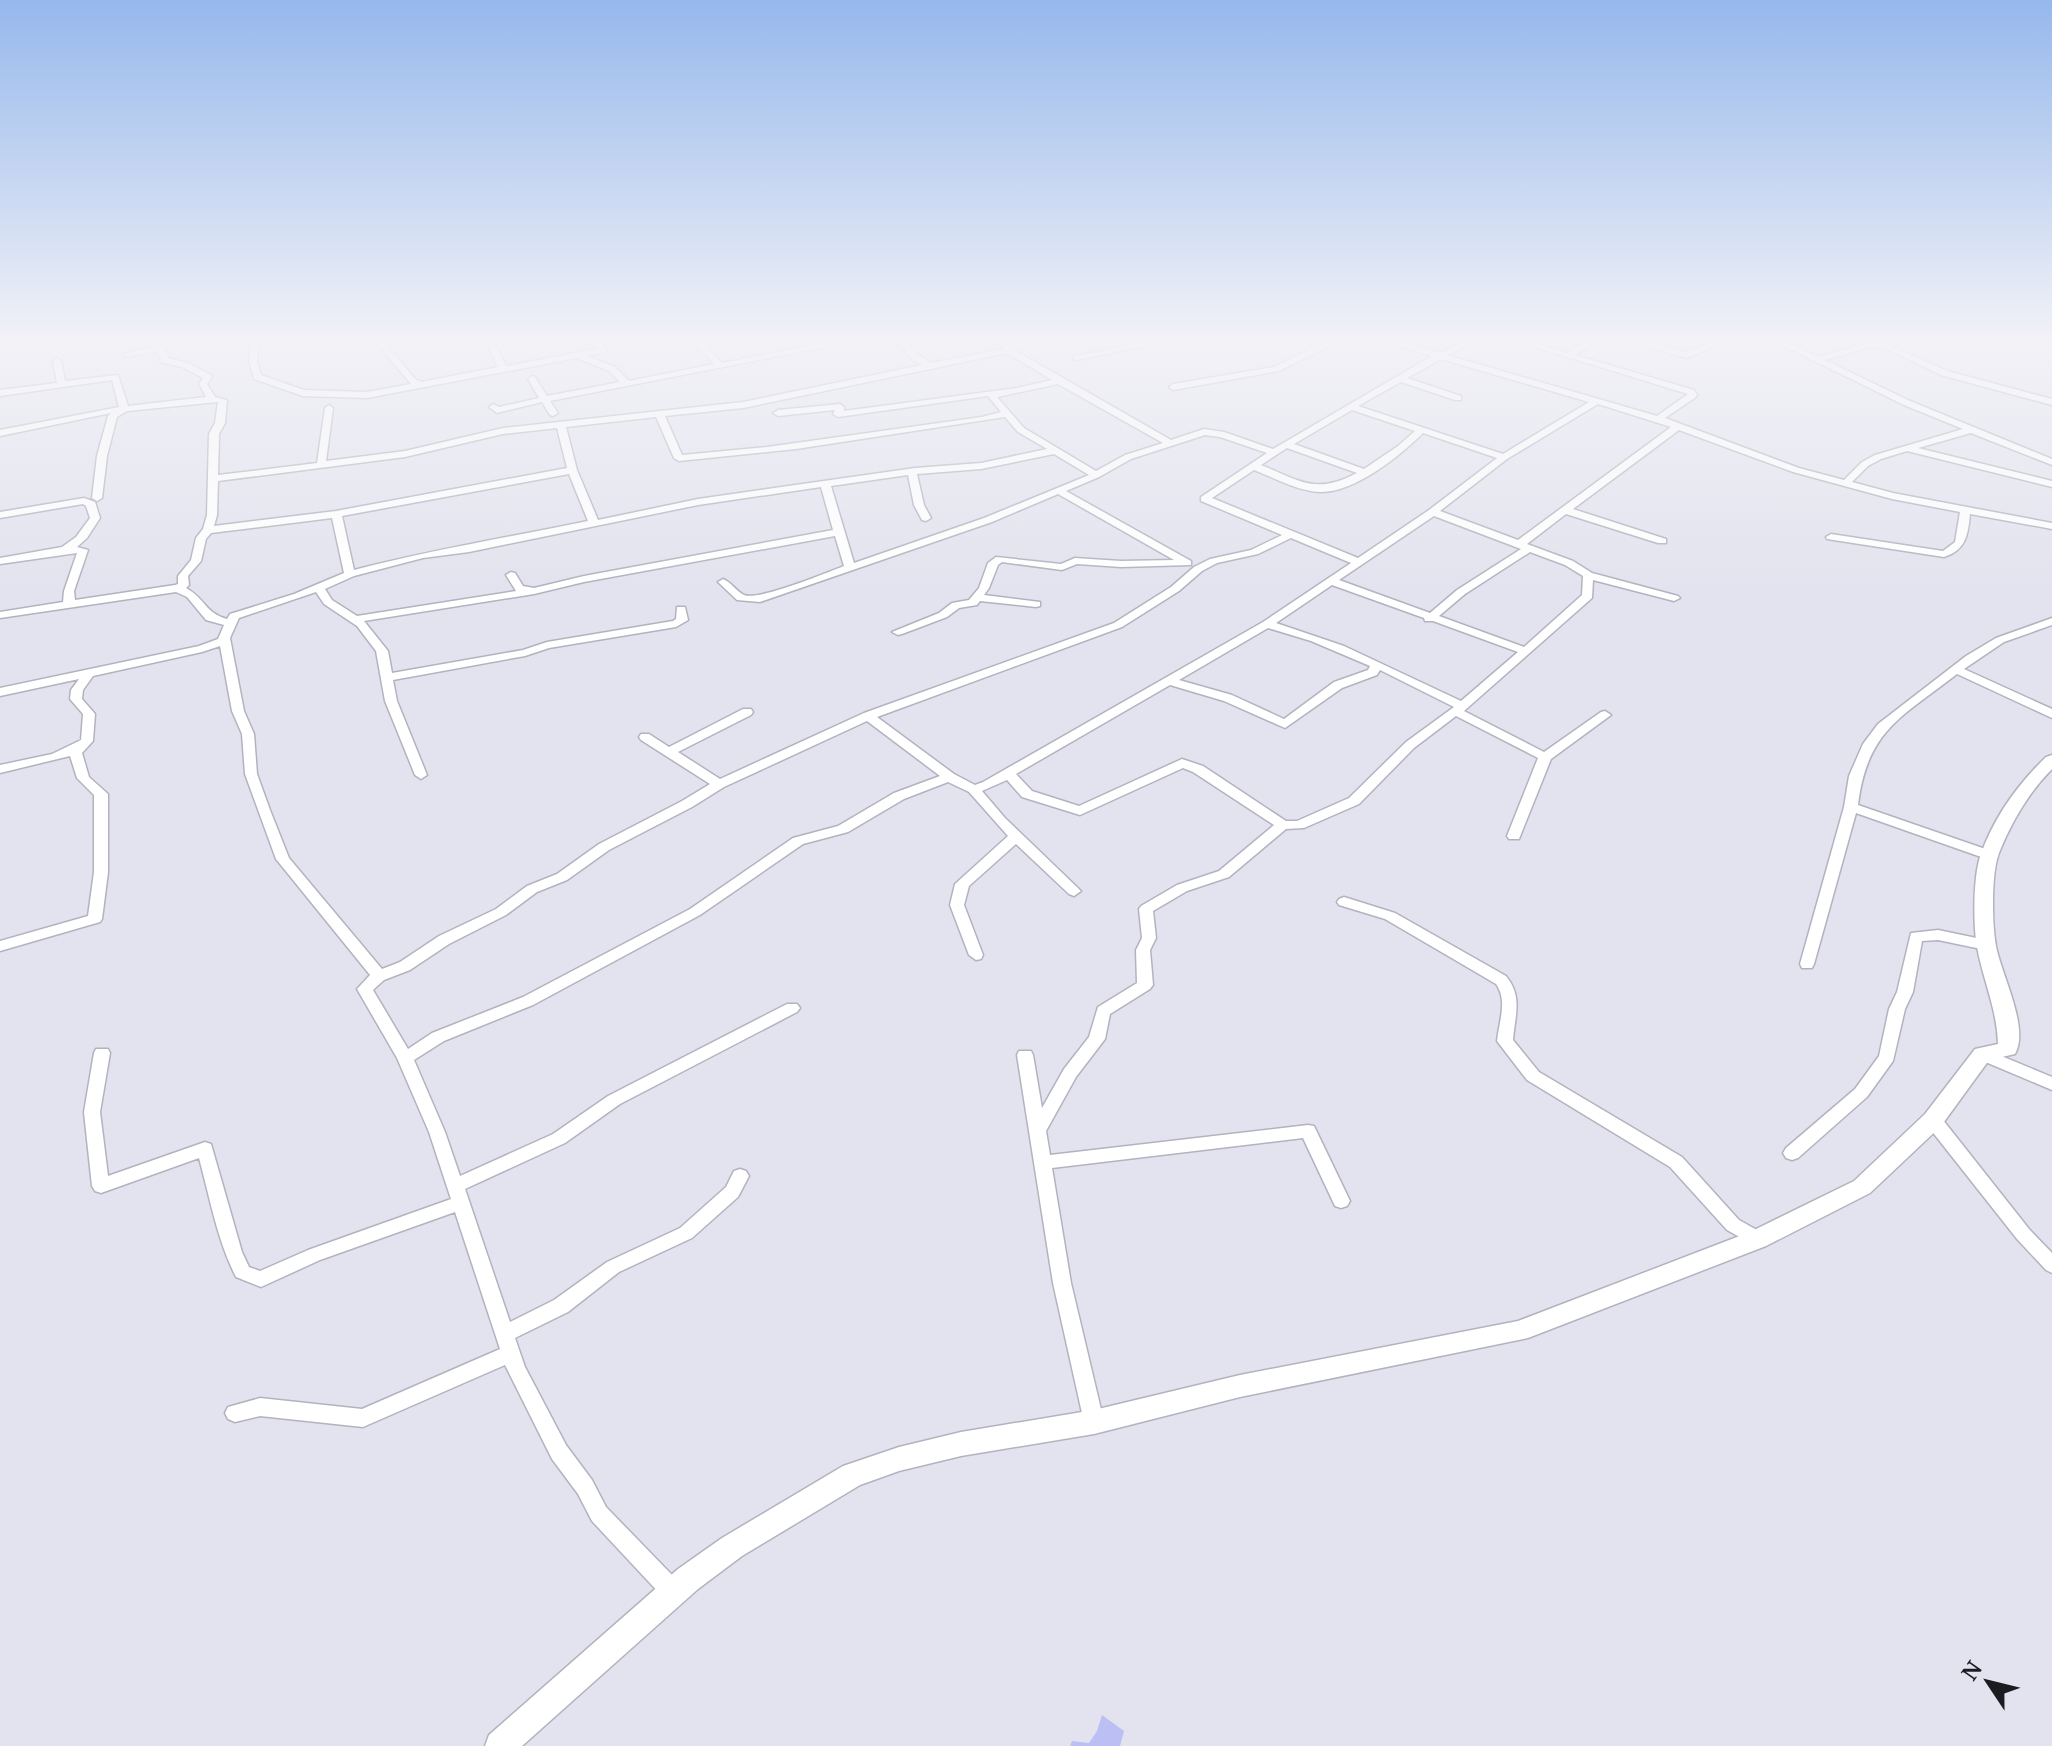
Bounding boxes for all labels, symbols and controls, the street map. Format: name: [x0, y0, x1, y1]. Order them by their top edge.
north arrow: [1948, 1642, 2028, 1722]
text: N: [1954, 1654, 1988, 1686]

